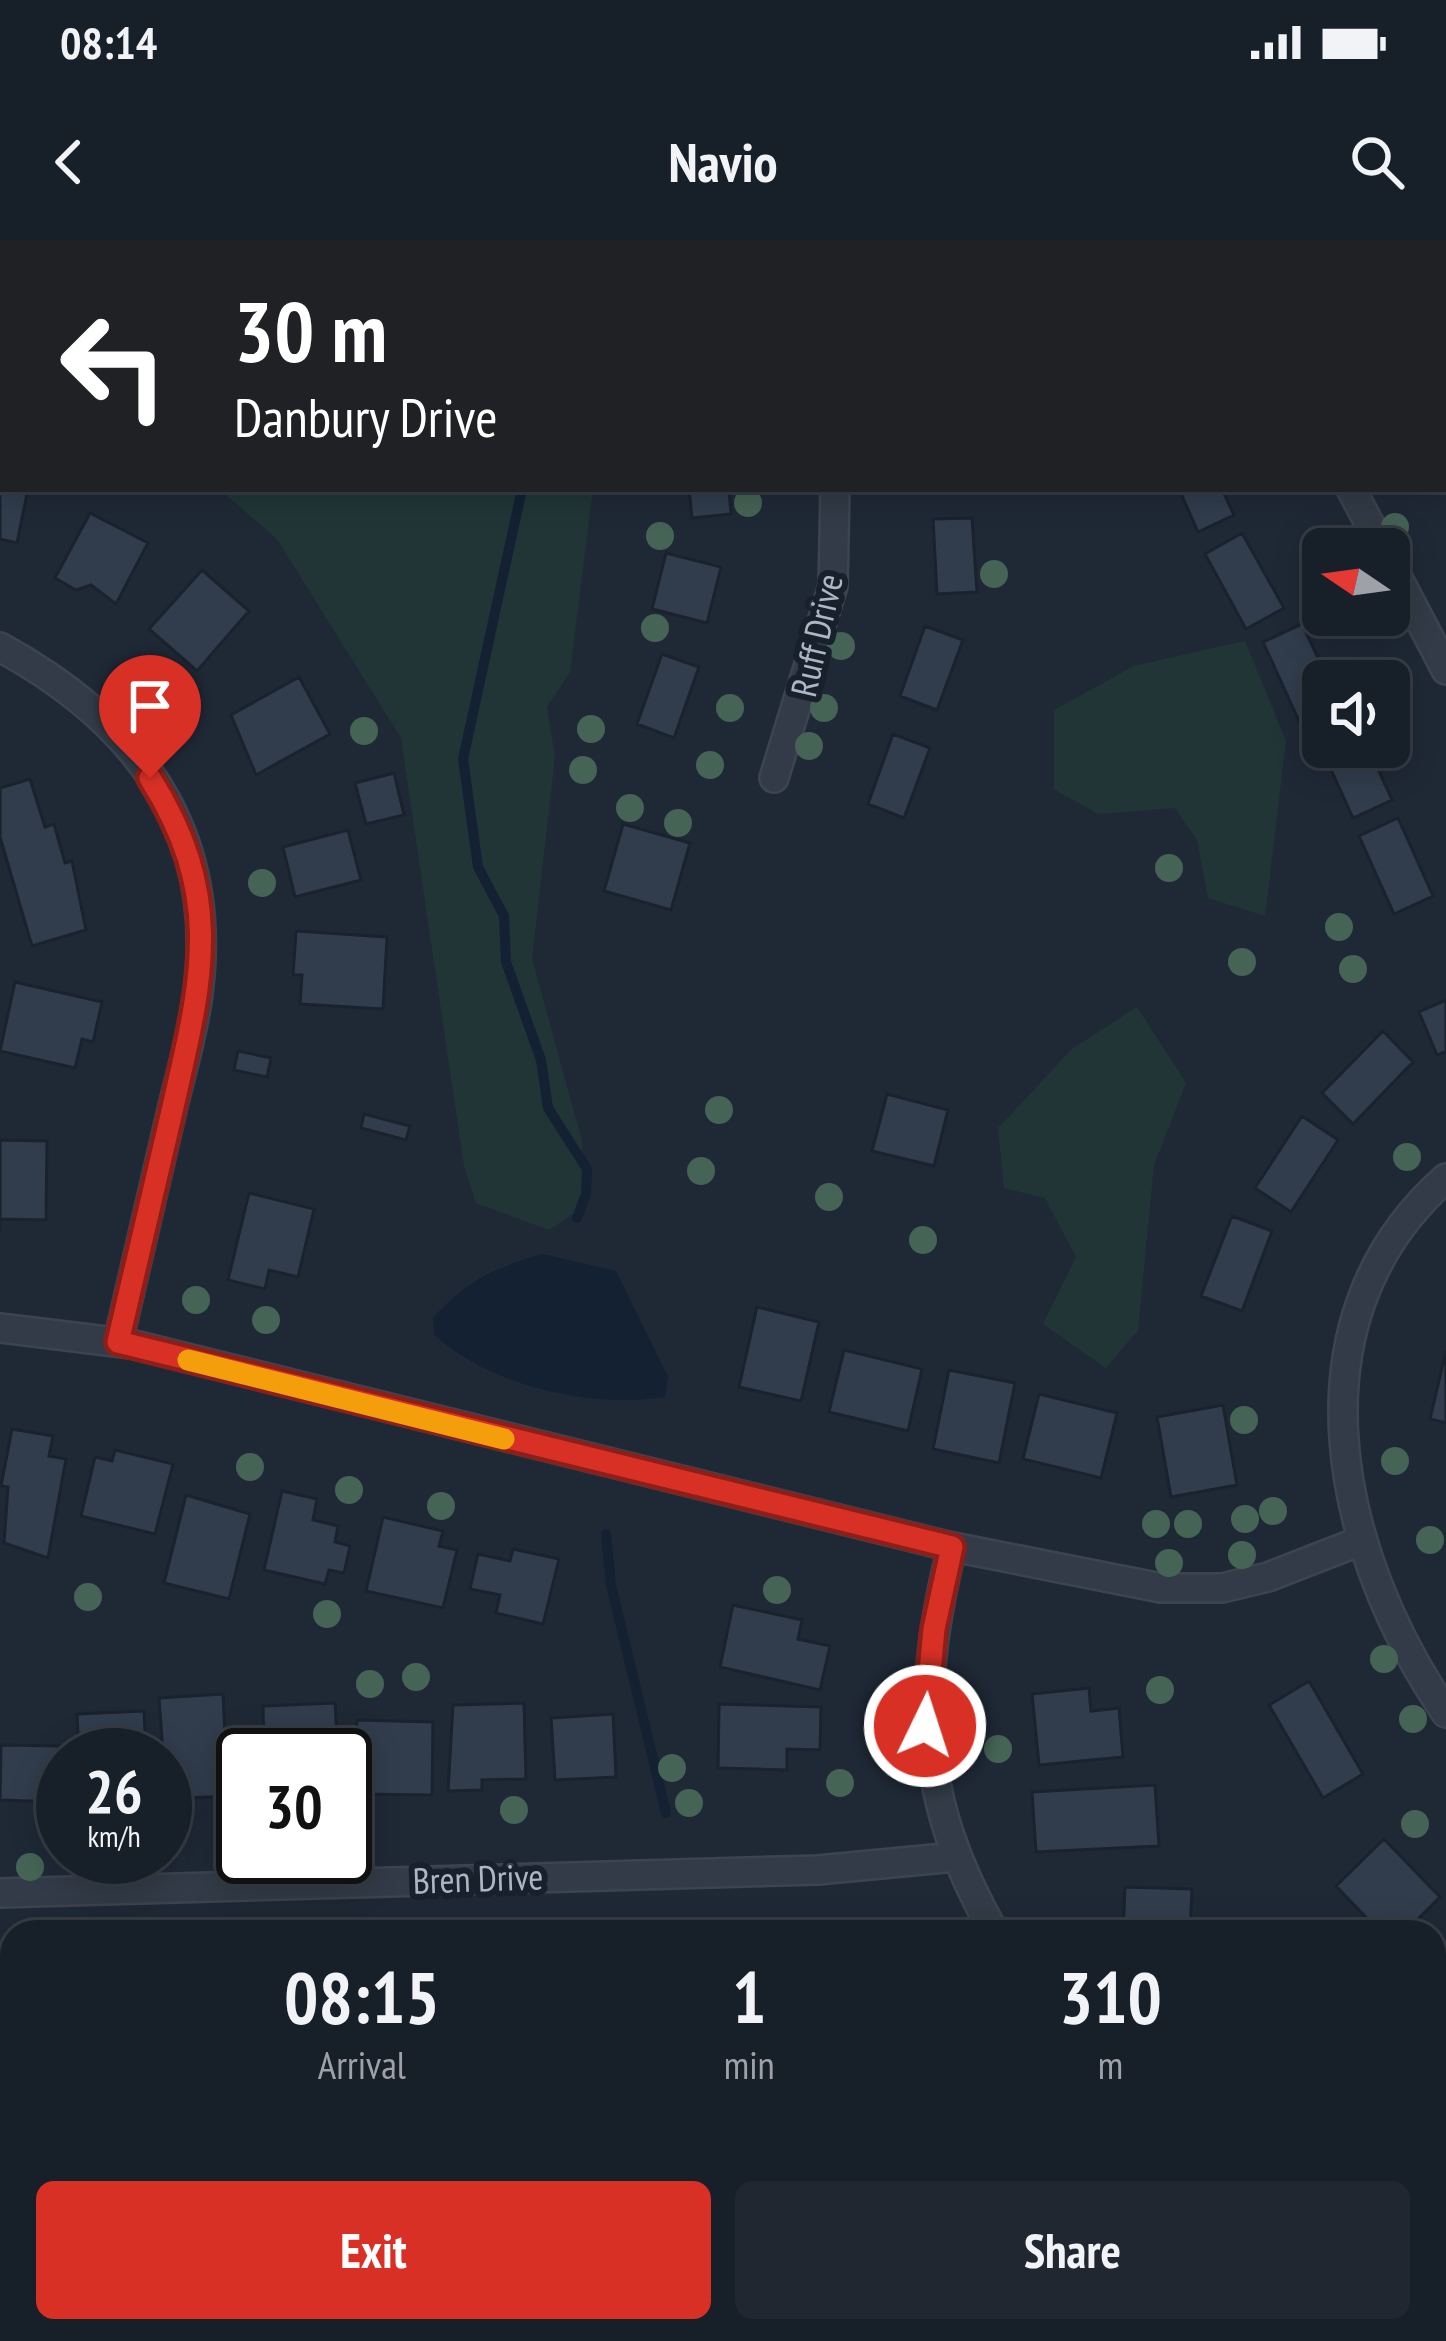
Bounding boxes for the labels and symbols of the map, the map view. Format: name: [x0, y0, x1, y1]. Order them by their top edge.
north arrow: [1302, 528, 1410, 636]
street label: Ruff Drive: [779, 569, 853, 701]
pin: [99, 655, 201, 778]
position arrow: [862, 1663, 988, 1789]
speed limit sign: 30: [216, 1728, 372, 1884]
street label: Bren Drive: [412, 1852, 544, 1904]

